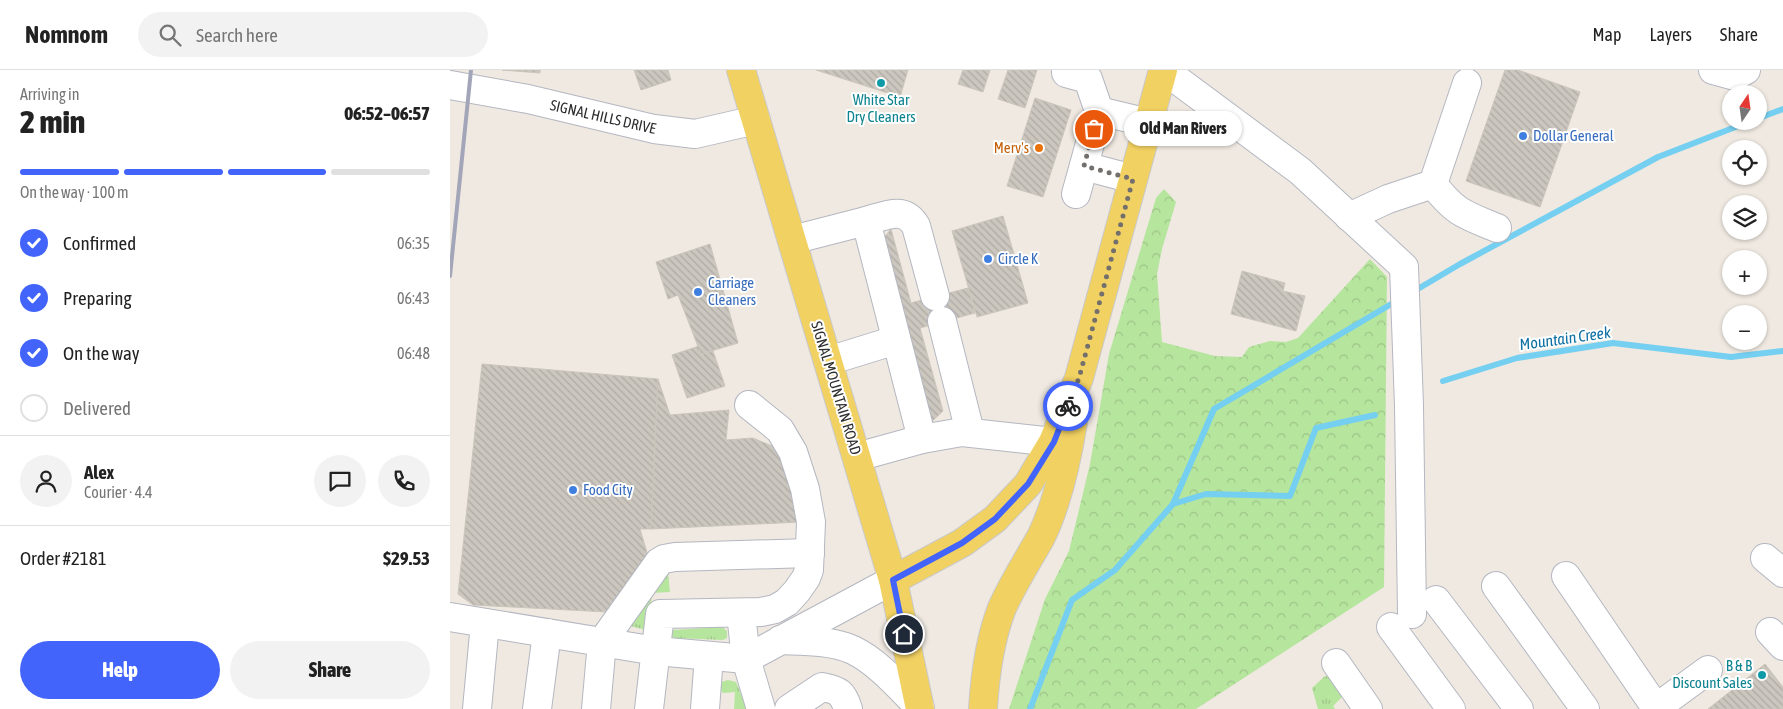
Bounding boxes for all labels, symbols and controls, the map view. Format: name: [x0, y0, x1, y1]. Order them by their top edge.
search box: [138, 12, 488, 57]
text: Nomnom: [25, 21, 108, 48]
icon: search: [156, 21, 184, 49]
text: Search here: [196, 24, 278, 46]
text: Map: [1592, 24, 1621, 45]
text: Layers: [1649, 24, 1692, 45]
text: Share: [1720, 24, 1758, 45]
marker: White Star Dry Cleaners: [875, 77, 887, 89]
text: Arriving in: [20, 85, 80, 103]
north arrow: [1722, 85, 1768, 130]
map controls: [1722, 85, 1767, 350]
place label: White Star Dry Cleaners: [846, 91, 916, 125]
street label: SIGNAL HILLS DRIVE: [549, 96, 658, 137]
text: 06:52–06:57: [344, 102, 430, 124]
text: 2 min: [20, 103, 85, 140]
pin: [1073, 108, 1115, 150]
callout: Old Man Rivers: [1124, 112, 1242, 146]
icon: bag: [1080, 115, 1108, 143]
text: Old Man Rivers: [1139, 119, 1227, 137]
place label: Dollar General: [1533, 127, 1614, 144]
marker: Dollar General: [1517, 130, 1529, 142]
place label: Merv's: [994, 139, 1029, 156]
button: locate: [1722, 140, 1767, 185]
marker: Merv's: [1033, 142, 1045, 154]
text: On the way · 100 m: [20, 183, 129, 201]
button: layers: [1722, 195, 1767, 240]
icon: check: [20, 229, 48, 257]
text: Confirmed: [63, 232, 136, 254]
text: 06:35: [397, 234, 430, 252]
place label: Circle K: [998, 250, 1039, 267]
button: +: [1722, 250, 1767, 295]
marker: Circle K: [982, 253, 994, 265]
place label: Carriage Cleaners: [708, 274, 756, 308]
icon: check: [20, 284, 48, 312]
marker: Carriage Cleaners: [692, 286, 704, 298]
text: Preparing: [63, 287, 132, 309]
text: 06:43: [397, 289, 430, 307]
button: −: [1722, 305, 1767, 350]
street label: SIGNAL MOUNTAIN ROAD: [808, 319, 865, 457]
water label: Mountain Creek: [1518, 323, 1613, 353]
icon: check: [20, 339, 48, 367]
text: On the way: [63, 342, 140, 364]
text: 06:48: [397, 344, 430, 362]
courier: [1043, 381, 1093, 431]
icon: bike: [1054, 392, 1082, 420]
text: Delivered: [63, 397, 131, 419]
button: person: [20, 455, 72, 507]
button: chat: [314, 455, 366, 507]
button: phone: [378, 455, 430, 507]
text: Alex: [84, 461, 114, 483]
place label: Food City: [583, 481, 633, 498]
text: Courier · 4.4: [84, 483, 153, 501]
marker: Food City: [567, 484, 579, 496]
text: Order #2181: [20, 547, 107, 569]
text: $29.53: [383, 547, 430, 569]
pin: [883, 613, 925, 655]
icon: home: [890, 620, 918, 648]
button: Help: [20, 641, 220, 699]
button: Share: [230, 641, 430, 699]
place label: B & B Discount Sales: [1672, 657, 1752, 691]
marker: B & B Discount Sales: [1756, 669, 1768, 681]

